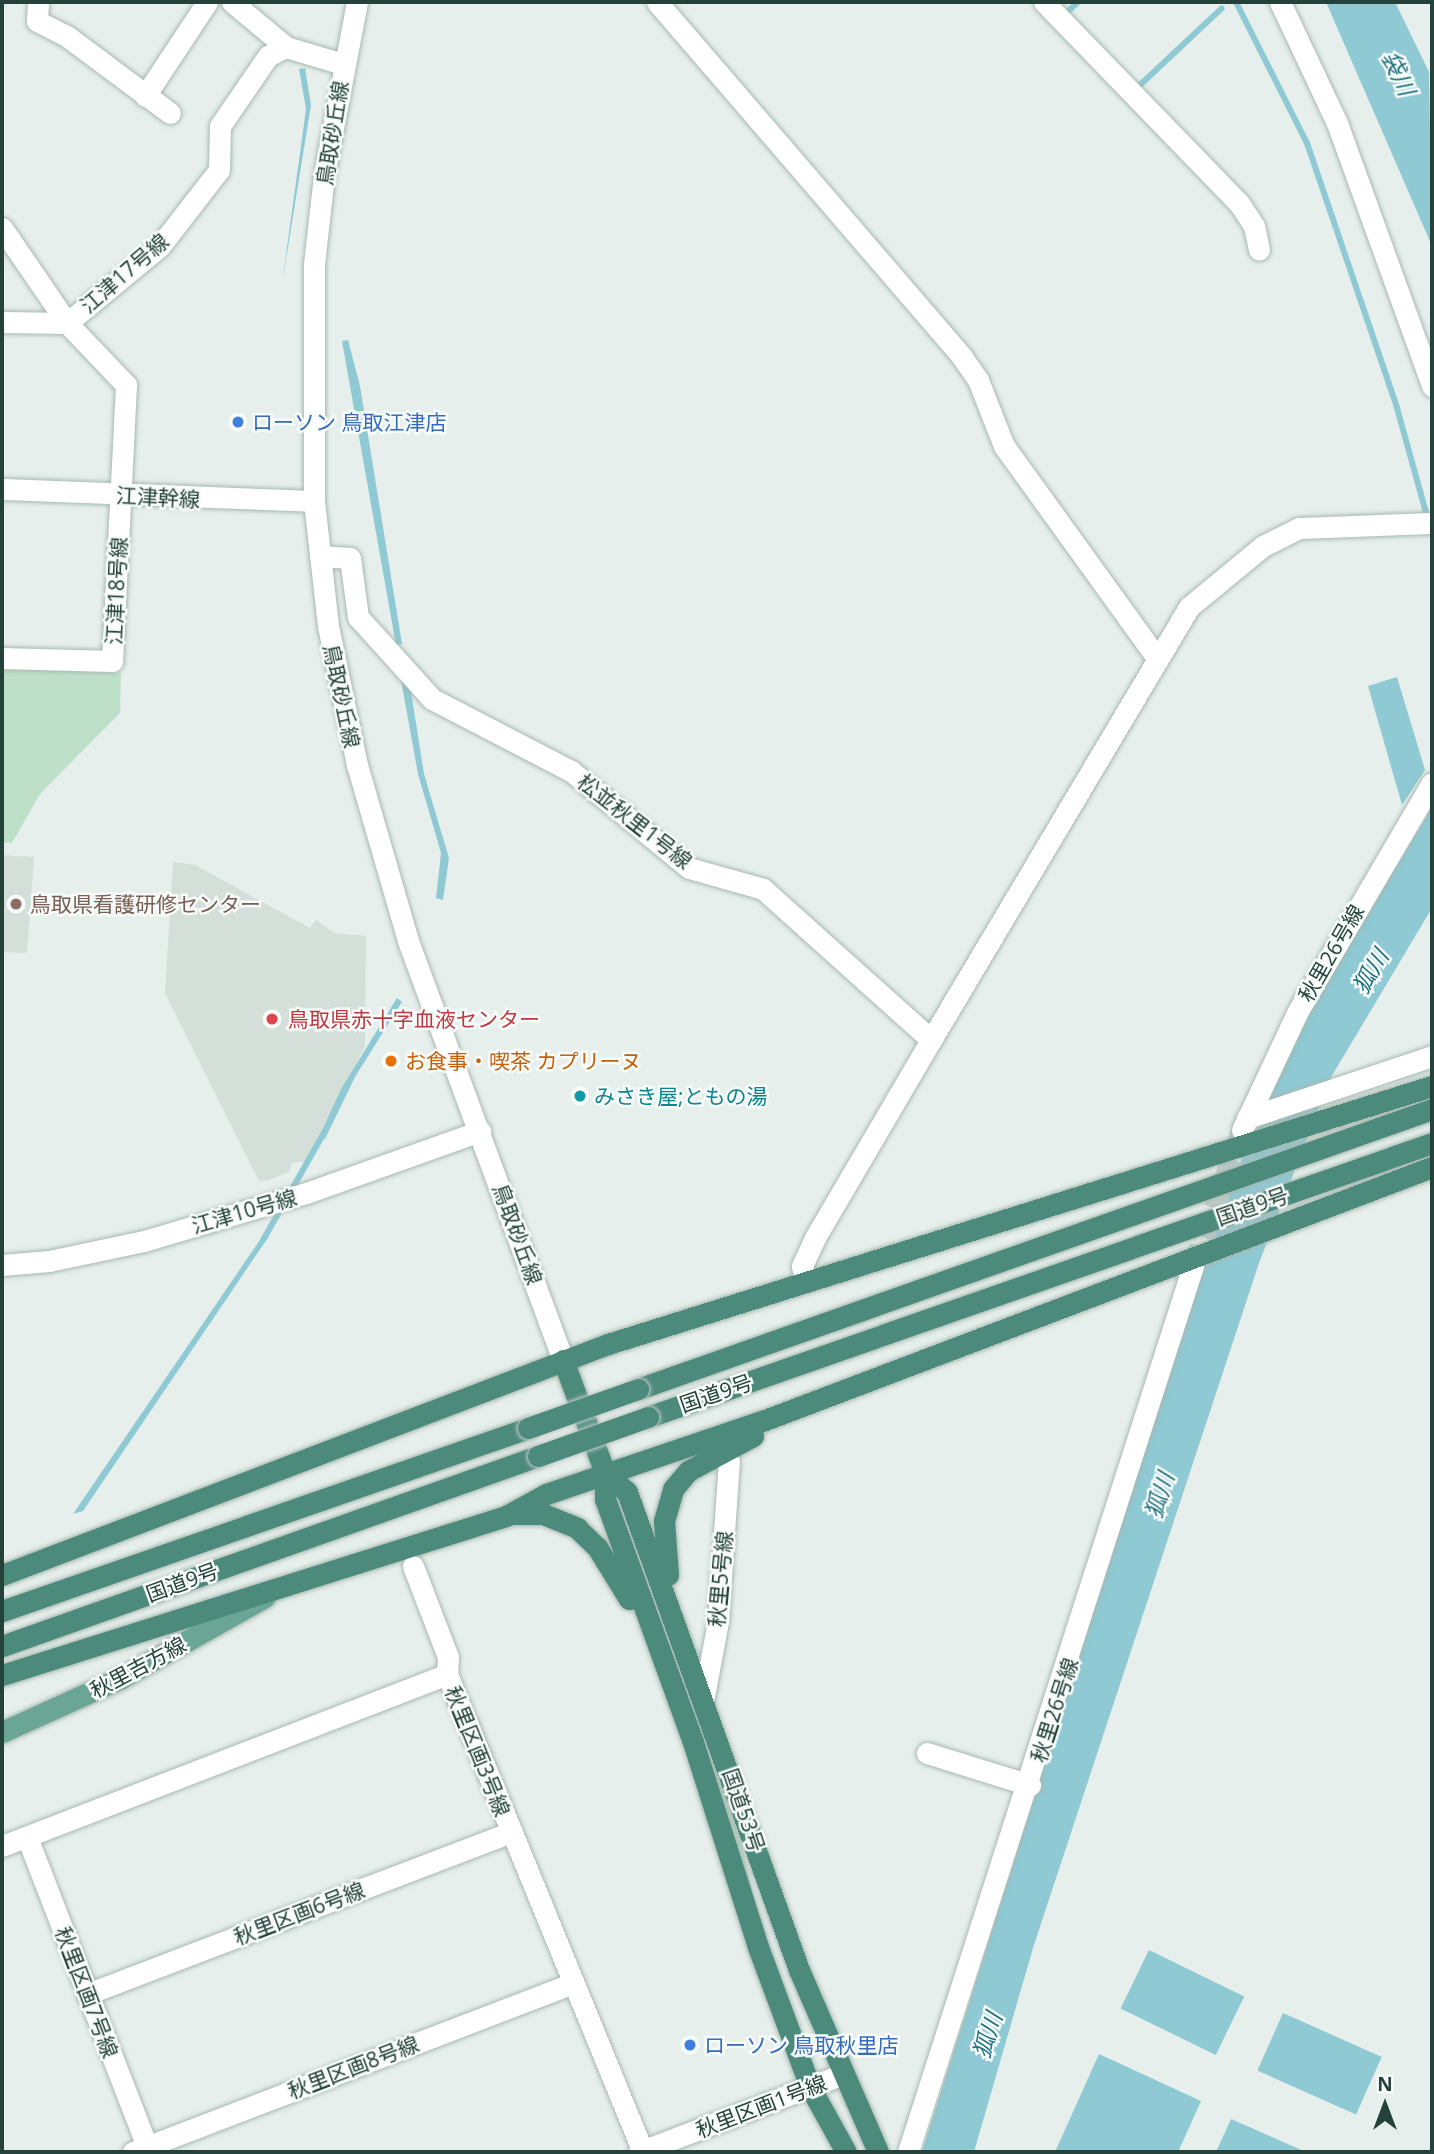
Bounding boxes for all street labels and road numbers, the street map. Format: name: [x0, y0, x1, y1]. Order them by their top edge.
street label: 鳥取砂丘線: [311, 79, 353, 187]
street label: 江津17号線: [75, 228, 173, 318]
street label: 江津幹線: [115, 482, 201, 512]
street label: 江津18号線: [101, 536, 131, 646]
street label: 鳥取砂丘線: [319, 642, 365, 750]
street label: 松並秋里1号線: [573, 769, 697, 873]
street label: 秋里26号線: [1293, 900, 1369, 1006]
street label: 鳥取砂丘線: [488, 1180, 548, 1288]
street label: 国道9号: [1212, 1182, 1292, 1230]
street label: 江津10号線: [189, 1184, 299, 1238]
street label: 国道9号: [676, 1369, 756, 1417]
street label: 秋里5号線: [703, 1530, 737, 1628]
street label: 国道9号: [142, 1557, 222, 1607]
street label: 秋里吉方線: [86, 1631, 190, 1703]
street label: 秋里26号線: [1025, 1655, 1083, 1765]
street label: 秋里区画3号線: [440, 1682, 516, 1820]
street label: 国道53号: [718, 1765, 770, 1855]
street label: 秋里区画6号線: [230, 1877, 368, 1949]
street label: 秋里区画7号線: [51, 1923, 123, 2061]
street label: 秋里区画8号線: [284, 2031, 422, 2103]
street label: 秋里区画1号線: [692, 2070, 830, 2142]

